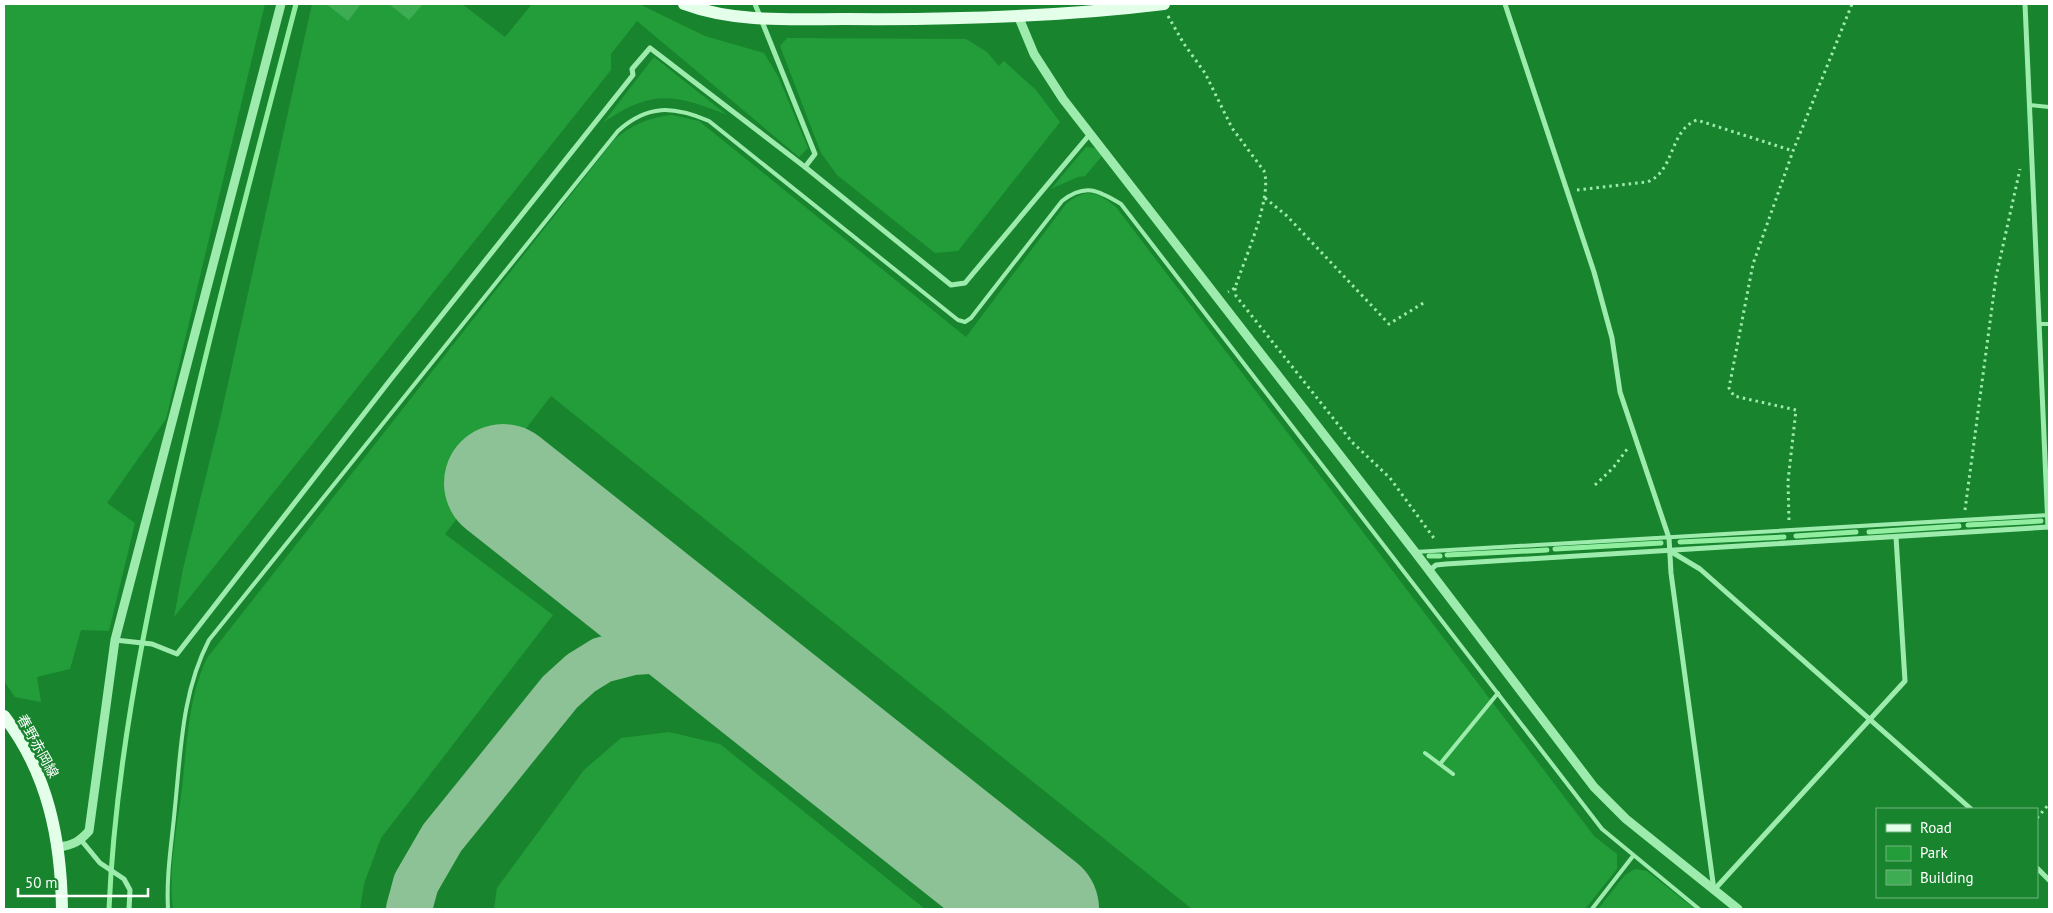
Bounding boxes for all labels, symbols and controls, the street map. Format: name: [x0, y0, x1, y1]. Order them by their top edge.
street label: 春野赤岡線: [13, 711, 63, 781]
legend: [1876, 808, 2038, 898]
text: Road: [1920, 818, 1952, 837]
text: Park: [1920, 843, 1948, 862]
scale bar: [18, 866, 148, 898]
text: Building: [1920, 868, 1974, 887]
text: 50 m: [25, 873, 58, 892]

